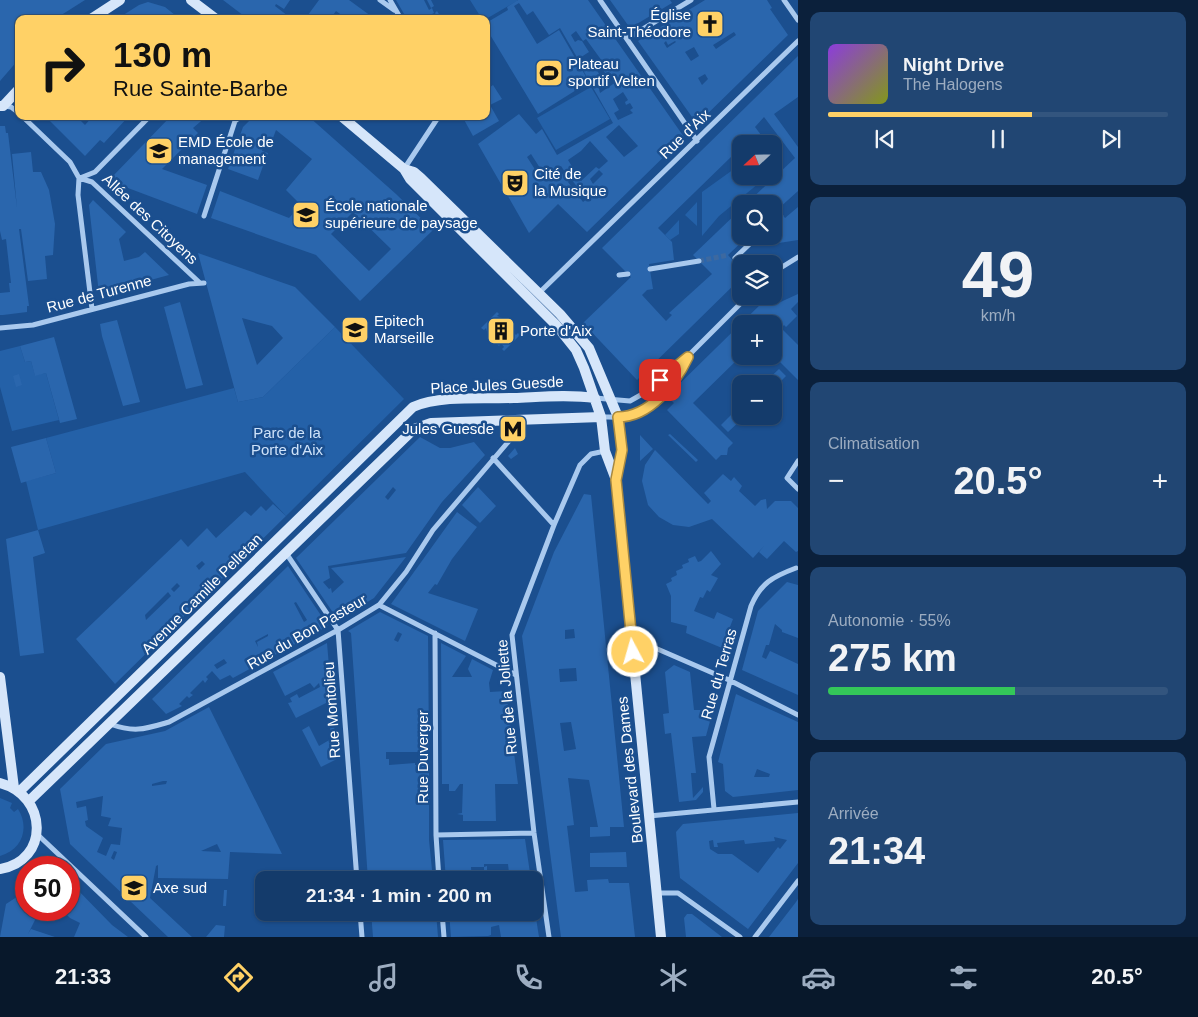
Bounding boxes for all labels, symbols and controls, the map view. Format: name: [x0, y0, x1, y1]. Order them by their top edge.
place label: Église Saint-Théodore: [588, 6, 691, 40]
church icon: Église Saint-Théodore: [695, 9, 725, 39]
icon: right: [30, 35, 95, 100]
text: 130 m: [113, 35, 212, 74]
text: Night Drive: [903, 54, 1004, 75]
place label: Plateau sportif Velten: [568, 55, 655, 89]
sports icon: Plateau sportif Velten: [534, 58, 564, 88]
text: Rue Sainte-Barbe: [113, 76, 288, 101]
text: The Halogens: [903, 76, 1003, 93]
street label: Rue d'Aix: [656, 105, 714, 162]
icon: previous: [871, 125, 899, 153]
icon: pause: [984, 125, 1012, 153]
icon: next: [1097, 125, 1125, 153]
place label: EMD École de management: [178, 133, 274, 167]
north arrow: [732, 135, 782, 185]
map controls: [732, 135, 782, 425]
school or university icon: EMD École de management: [144, 136, 174, 166]
place label: Cité de la Musique: [534, 165, 607, 199]
theatre icon: Cité de la Musique: [500, 168, 530, 198]
street label: Allée des Citoyens: [99, 170, 202, 267]
button: search: [732, 195, 782, 245]
place label: École nationale supérieure de paysage: [325, 197, 478, 231]
school or university icon: École nationale supérieure de paysage: [291, 200, 321, 230]
text: 49: [962, 238, 1034, 311]
button: layers: [732, 255, 782, 305]
street label: Rue de Turenne: [45, 271, 153, 316]
text: km/h: [981, 307, 1015, 324]
place label: Epitech Marseille: [374, 312, 434, 346]
school or university icon: Epitech Marseille: [340, 315, 370, 345]
button: +: [732, 315, 782, 365]
building icon: Porte d'Aix: [486, 316, 516, 346]
place label: Porte d'Aix: [520, 322, 593, 339]
pin: [639, 359, 681, 401]
icon: arrive: [646, 366, 674, 394]
street label: Place Jules Guesde: [430, 373, 564, 396]
button: −: [732, 375, 782, 425]
metro station icon: Jules Guesde: [498, 414, 528, 444]
place label: Jules Guesde: [402, 420, 494, 437]
park label: Parc de la Porte d'Aix: [251, 424, 324, 458]
text: Climatisation: [828, 435, 920, 452]
text: 20.5°: [953, 460, 1043, 502]
text: −: [828, 465, 844, 496]
text: +: [1152, 465, 1168, 496]
street label: Avenue Camille Pelletan: [138, 530, 265, 657]
street label: Rue du Bon Pasteur: [244, 590, 369, 673]
text: Autonomie · 55%: [828, 612, 951, 629]
position arrow: [606, 625, 658, 677]
street label: Rue du Terras: [697, 626, 740, 721]
text: 275 km: [828, 637, 957, 679]
street label: Rue de la Joliette: [493, 639, 520, 756]
street label: Rue Montolieu: [320, 661, 343, 759]
street label: Boulevard des Dames: [613, 696, 646, 844]
street label: Rue Duverger: [414, 710, 431, 804]
text: Arrivée: [828, 805, 879, 822]
text: 21:34: [828, 830, 925, 872]
speed limit sign: 50: [15, 856, 80, 921]
school or university icon: Axe sud: [119, 873, 149, 903]
place label: Axe sud: [153, 879, 207, 896]
text: 21:34 · 1 min · 200 m: [306, 885, 492, 906]
icon: directions: [221, 960, 256, 995]
icon: music: [366, 960, 401, 995]
icon: phone: [511, 960, 546, 995]
icon: climate: [656, 960, 691, 995]
icon: car: [801, 960, 836, 995]
icon: filters: [946, 960, 981, 995]
text: 21:33: [55, 964, 111, 989]
text: 20.5°: [1091, 964, 1143, 989]

